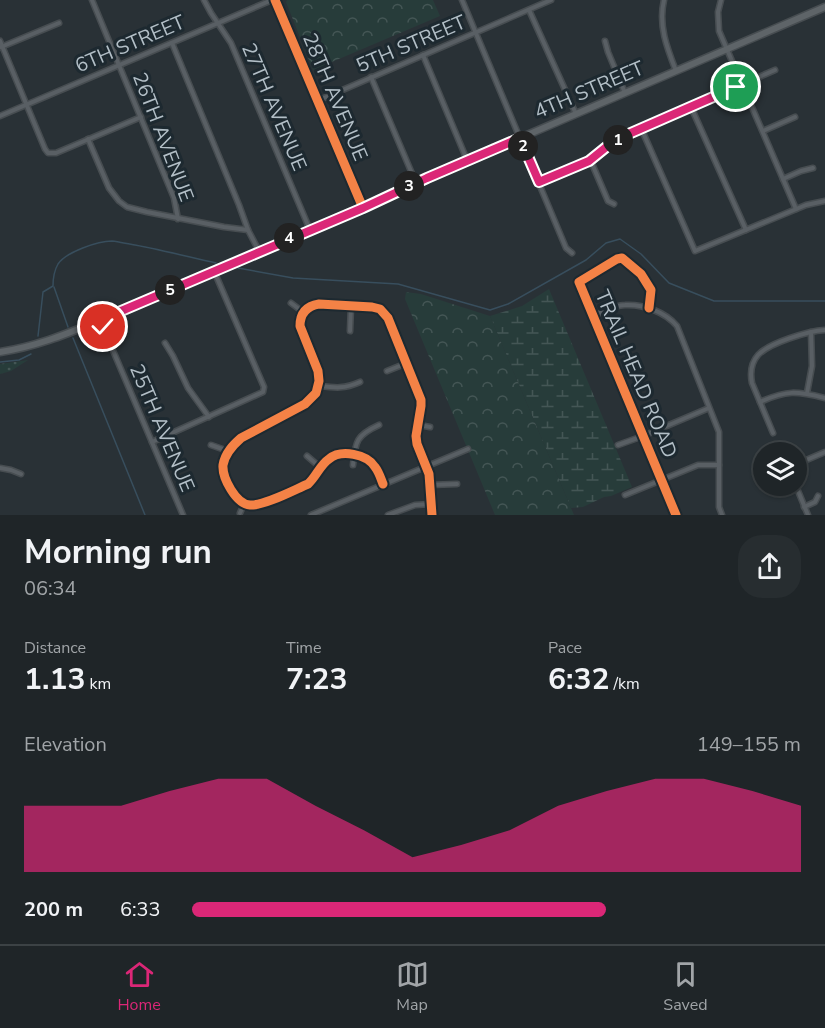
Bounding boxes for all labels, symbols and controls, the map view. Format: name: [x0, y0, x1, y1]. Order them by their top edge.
street label: 6TH STREET: [71, 9, 189, 79]
street label: 5TH STREET: [352, 9, 470, 79]
street label: 28TH AVENUE: [296, 29, 374, 165]
street label: 27TH AVENUE: [235, 39, 313, 175]
street label: 4TH STREET: [530, 55, 648, 125]
pin: [710, 61, 761, 112]
street label: 26TH AVENUE: [126, 69, 200, 205]
icon: arrive: [719, 70, 752, 103]
pin: 1: [603, 125, 633, 155]
text: 1: [613, 129, 623, 151]
pin: 2: [508, 131, 538, 161]
text: 2: [518, 135, 528, 157]
pin: 3: [394, 171, 424, 201]
text: 3: [404, 175, 414, 197]
pin: 4: [274, 223, 304, 253]
text: 4: [284, 227, 294, 249]
pin: 5: [155, 275, 185, 305]
text: 5: [165, 279, 175, 301]
street label: TRAIL HEAD ROAD: [588, 286, 684, 462]
pin: [77, 301, 128, 352]
icon: check: [86, 310, 119, 343]
street label: 25TH AVENUE: [123, 360, 201, 496]
map controls: [753, 442, 807, 496]
button: layers: [753, 442, 807, 496]
text: Morning run: [24, 530, 212, 575]
button: share: [738, 535, 801, 598]
text: 06:34: [24, 575, 77, 602]
text: Distance: [24, 637, 86, 659]
text: Time: [286, 637, 322, 659]
text: Pace: [548, 637, 582, 659]
text: 1.13: [24, 659, 85, 700]
text: 7:23: [286, 659, 347, 700]
text: 6:32: [548, 659, 609, 700]
text: km: [85, 673, 111, 695]
text: /km: [609, 673, 640, 695]
text: Elevation: [24, 731, 107, 758]
text: 149–155 m: [697, 731, 801, 758]
text: 200 m: [24, 896, 83, 923]
text: 6:33: [120, 896, 161, 923]
tab: Home: [117, 958, 161, 1016]
tab: Map: [396, 958, 429, 1016]
tab: Saved: [663, 958, 708, 1016]

